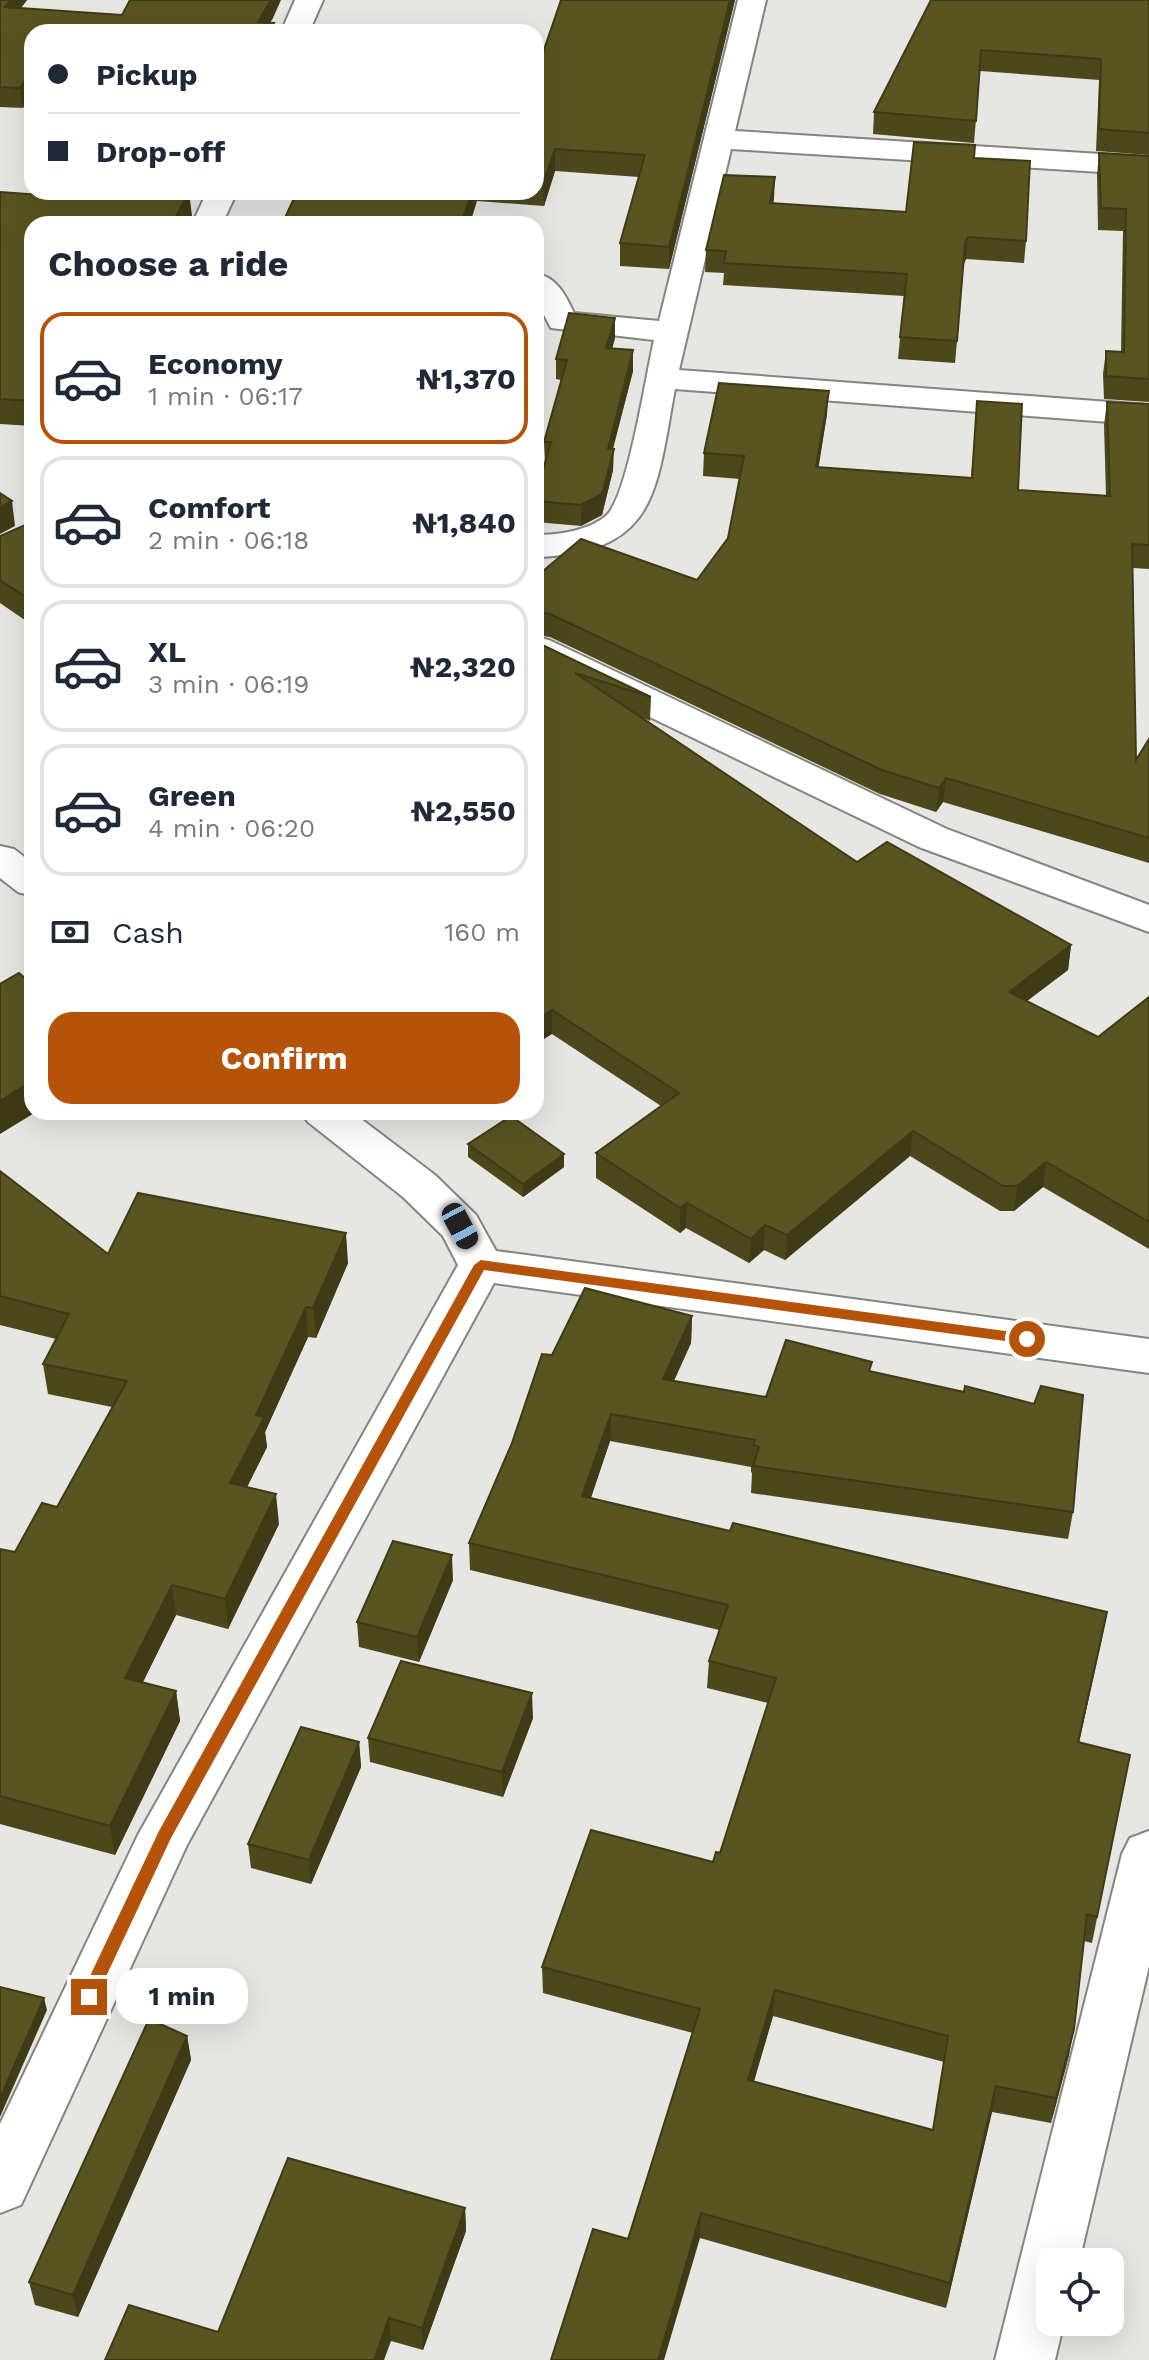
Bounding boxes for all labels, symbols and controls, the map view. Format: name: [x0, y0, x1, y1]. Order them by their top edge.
text: Pickup: [96, 57, 198, 92]
text: Drop-off: [96, 134, 225, 169]
text: Choose a ride: [48, 243, 288, 285]
icon: car: [52, 342, 124, 414]
text: Economy: [148, 346, 283, 381]
text: ₦1,370: [416, 361, 516, 396]
text: 1 min · 06:17: [148, 381, 303, 411]
icon: car: [52, 486, 124, 558]
text: Comfort: [148, 490, 270, 525]
text: ₦1,840: [412, 505, 516, 540]
text: 2 min · 06:18: [148, 525, 309, 555]
icon: car: [52, 630, 124, 702]
text: XL: [148, 634, 186, 669]
text: ₦2,320: [410, 649, 516, 684]
text: 3 min · 06:19: [148, 669, 309, 699]
icon: car: [52, 774, 124, 846]
text: Green: [148, 778, 236, 813]
text: ₦2,550: [410, 793, 516, 828]
text: 4 min · 06:20: [148, 813, 315, 843]
icon: cash: [48, 910, 92, 954]
text: Cash: [112, 915, 184, 950]
text: 160 m: [444, 917, 520, 947]
button: Confirm: [48, 1012, 520, 1104]
car: [438, 1199, 482, 1253]
route start: [1009, 1321, 1045, 1357]
callout: 1 min: [117, 1969, 249, 2025]
route end: [71, 1979, 107, 2015]
text: 1 min: [149, 1981, 215, 2011]
map controls: [1036, 2248, 1124, 2336]
button: locate: [1036, 2248, 1124, 2336]

